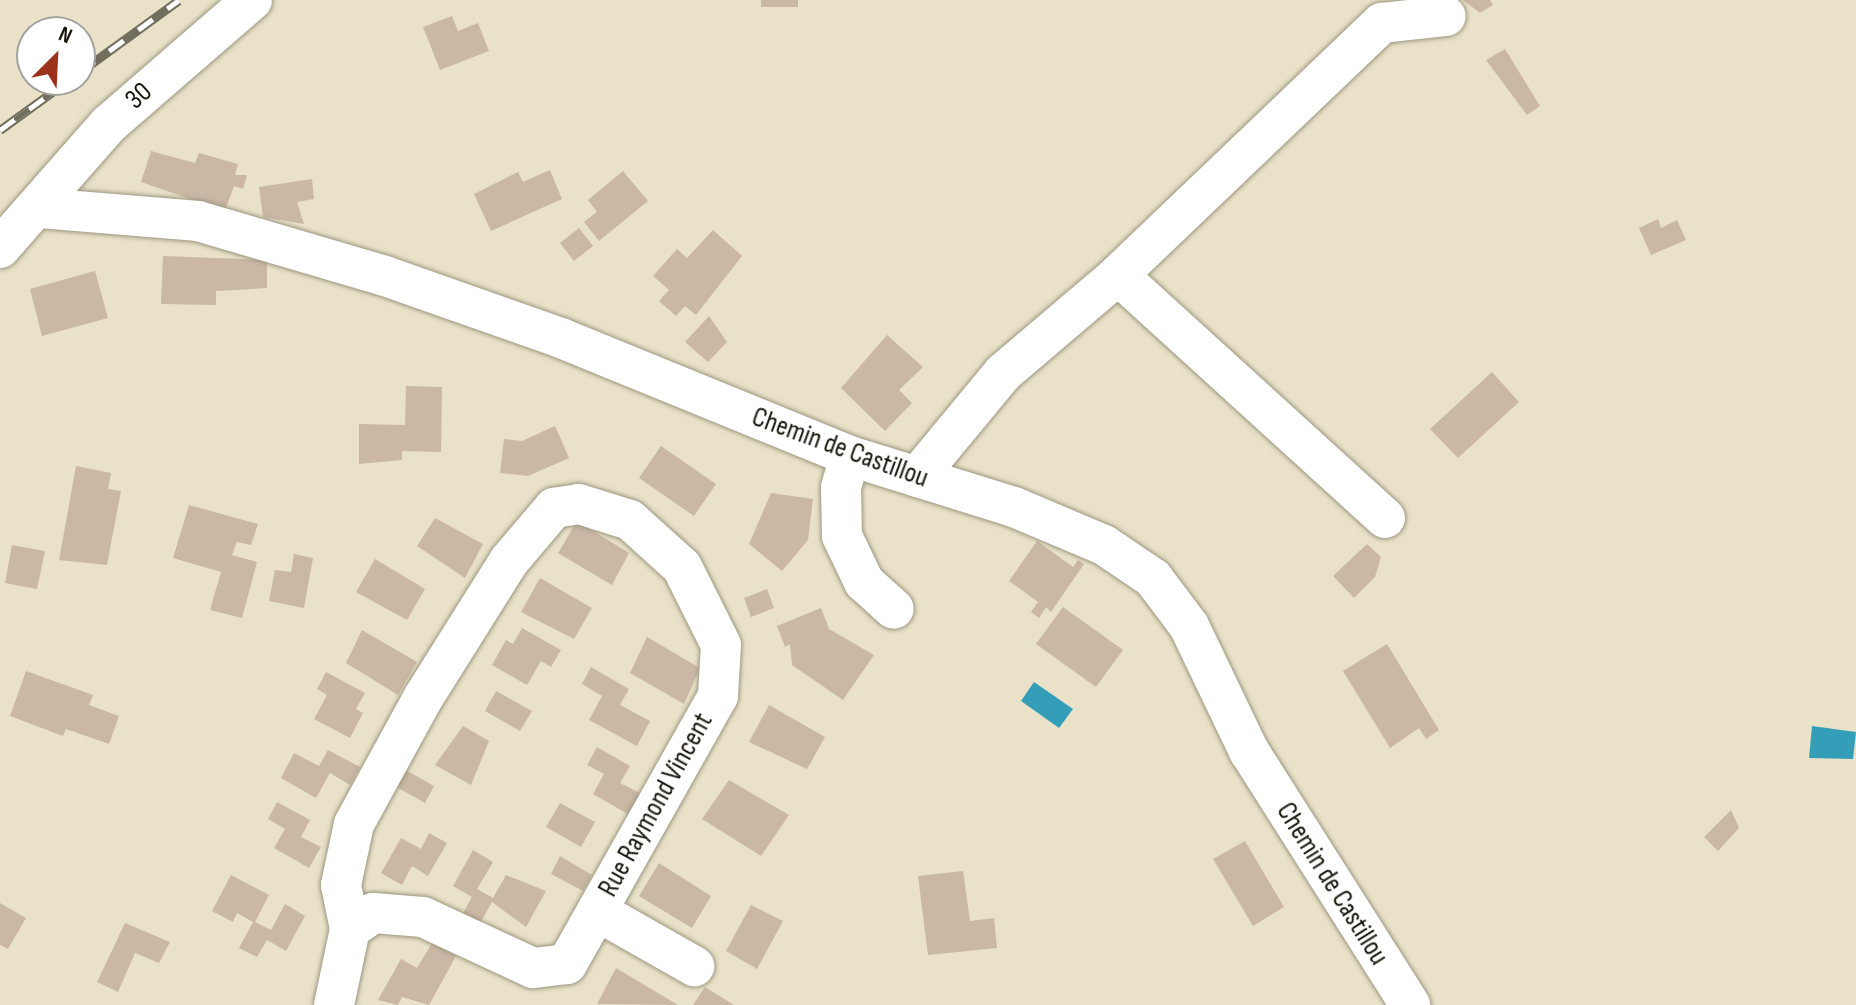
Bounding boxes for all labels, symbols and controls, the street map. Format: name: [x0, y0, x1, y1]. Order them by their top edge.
north arrow: [16, 16, 96, 96]
text: N: [54, 21, 76, 50]
street label: 30: [119, 75, 159, 117]
street label: Chemin de Castillou: [747, 401, 933, 495]
street label: Rue Raymond Vincent: [592, 707, 720, 903]
street label: Chemin de Castillou: [1269, 797, 1395, 971]

